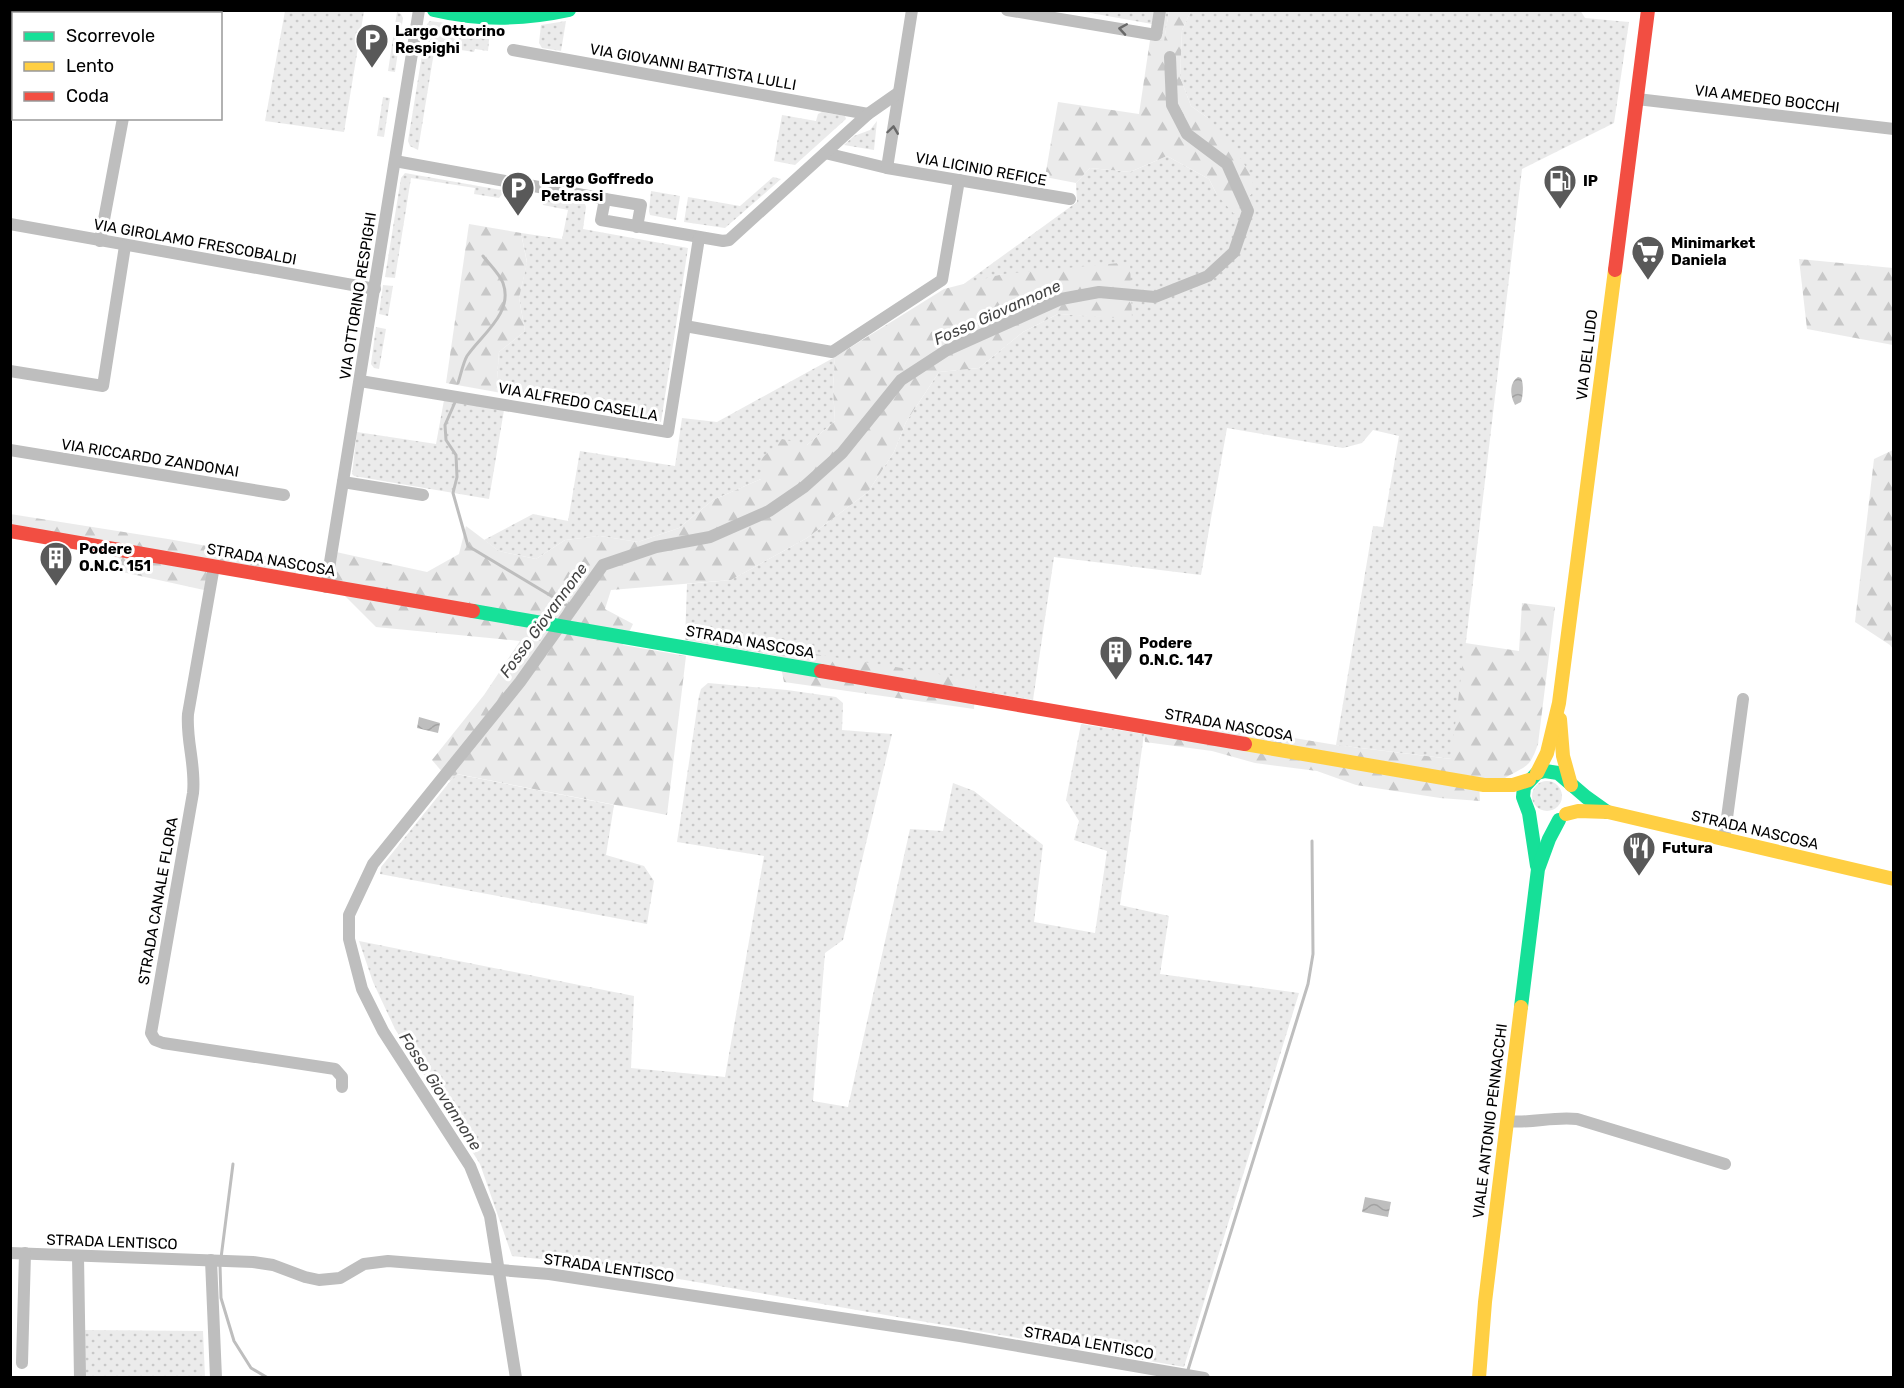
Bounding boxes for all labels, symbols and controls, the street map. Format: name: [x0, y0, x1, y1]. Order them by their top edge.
legend: [12, 12, 222, 120]
parking icon: Largo Ottorino Respighi: [354, 22, 390, 69]
place label: Largo Ottorino Respighi: [395, 22, 505, 57]
one-way arrow: [1118, 24, 1127, 36]
text: Scorrevole: [66, 25, 155, 47]
street label: VIA GIOVANNI BATTISTA LULLI: [588, 40, 798, 94]
text: Lento: [66, 55, 114, 77]
street label: VIA AMEDEO BOCCHI: [1693, 81, 1841, 117]
text: Coda: [66, 85, 109, 107]
one-way arrow: [886, 126, 898, 135]
street label: VIA LICINIO REFICE: [914, 149, 1048, 189]
fuel station icon: IP: [1542, 163, 1578, 210]
parking icon: Largo Goffredo Petrassi: [500, 170, 536, 217]
place label: Largo Goffredo Petrassi: [541, 170, 654, 205]
place label: IP: [1583, 172, 1598, 190]
street label: VIA OTTORINO RESPIGHI: [336, 211, 380, 381]
street label: VIA GIROLAMO FRESCOBALDI: [92, 215, 298, 269]
supermarket icon: Minimarket Daniela: [1630, 234, 1666, 281]
place label: Minimarket Daniela: [1671, 234, 1755, 269]
water label: Fosso Giovannone: [931, 276, 1064, 349]
street label: VIA DEL LIDO: [1572, 309, 1602, 401]
street label: VIA ALFREDO CASELLA: [496, 379, 660, 425]
street label: VIA RICCARDO ZANDONAI: [60, 435, 240, 481]
building icon: Podere O.N.C. 151: [38, 540, 74, 587]
place label: Podere O.N.C. 151: [79, 540, 151, 575]
street label: STRADA NASCOSA: [205, 540, 337, 580]
water label: Fosso Giovannone: [496, 559, 591, 681]
street label: STRADA NASCOSA: [684, 622, 816, 662]
building icon: Podere O.N.C. 147: [1098, 634, 1134, 681]
place label: Podere O.N.C. 147: [1139, 634, 1213, 669]
street label: STRADA NASCOSA: [1163, 705, 1295, 745]
street label: STRADA NASCOSA: [1690, 807, 1820, 853]
street label: STRADA CANALE FLORA: [134, 816, 182, 986]
restaurant icon: Futura: [1621, 830, 1657, 877]
place label: Futura: [1662, 839, 1713, 857]
street label: VIALE ANTONIO PENNACCHI: [1469, 1022, 1511, 1220]
water label: Fosso Giovannone: [395, 1029, 486, 1154]
street label: STRADA LENTISCO: [46, 1231, 178, 1253]
street label: STRADA LENTISCO: [543, 1250, 675, 1286]
street label: STRADA LENTISCO: [1023, 1323, 1155, 1363]

